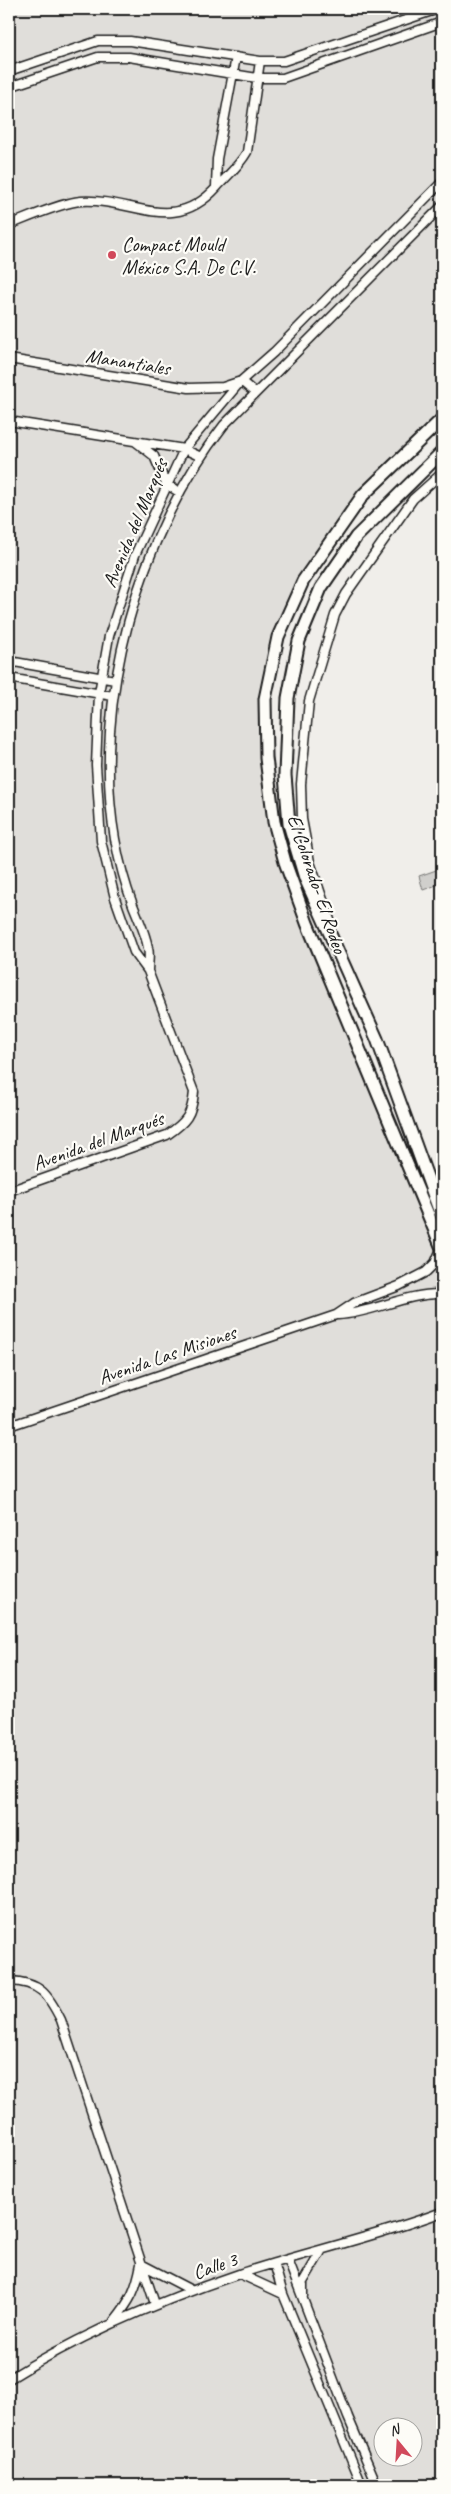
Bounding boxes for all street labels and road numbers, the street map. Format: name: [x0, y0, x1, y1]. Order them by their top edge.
street label: Manantiales: [84, 343, 174, 381]
street label: Avenida del Marqués: [97, 453, 174, 591]
street label: El Colorado- El Rodeo: [282, 811, 353, 958]
street label: Avenida del Marqués: [29, 1105, 169, 1176]
street label: Avenida Las Misiones: [95, 1319, 241, 1390]
street label: Calle 3: [190, 2246, 242, 2285]

